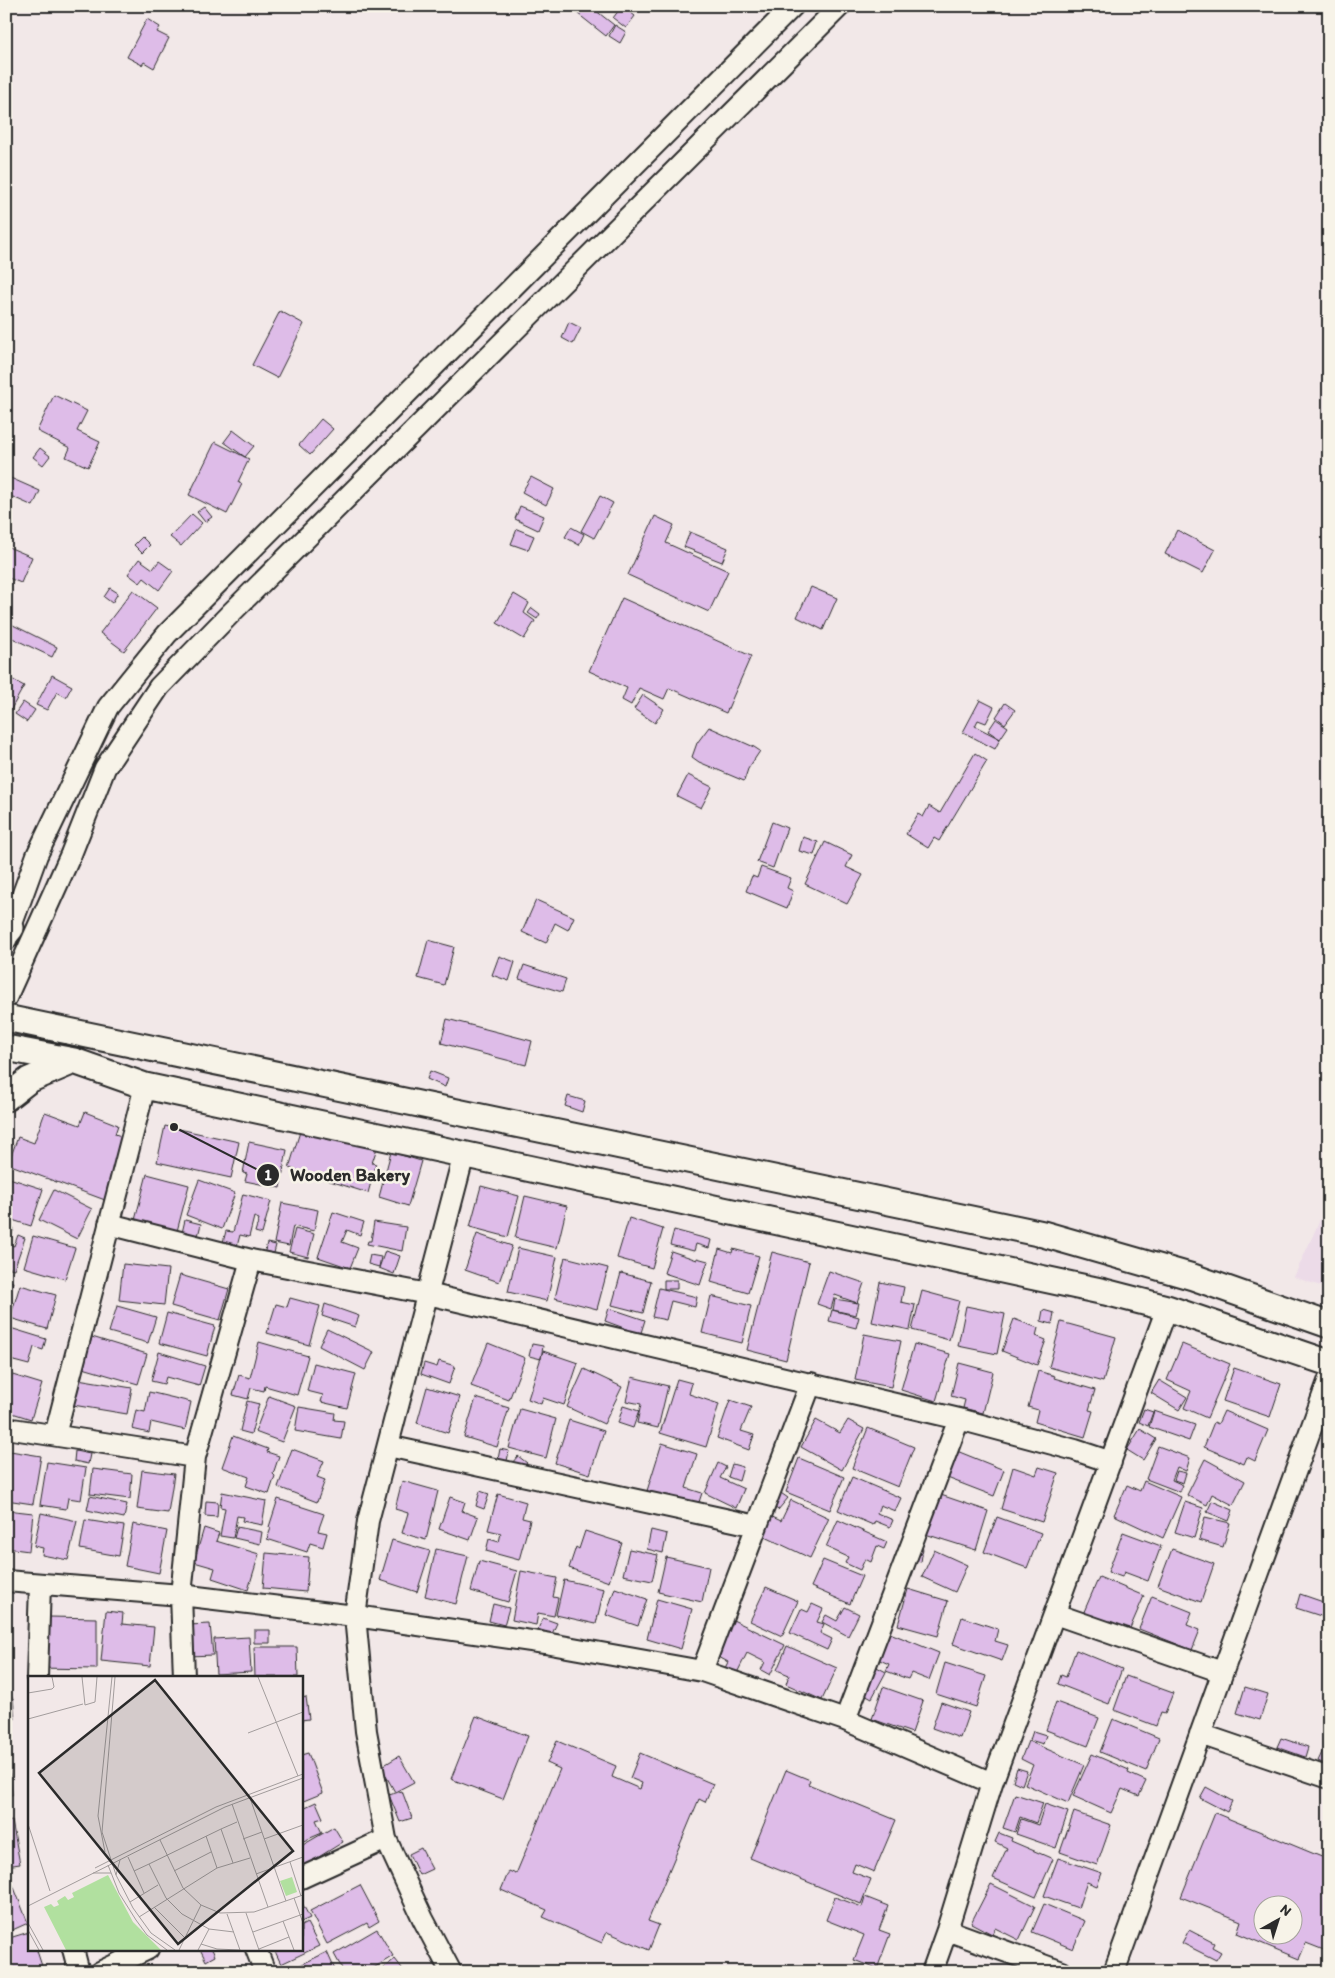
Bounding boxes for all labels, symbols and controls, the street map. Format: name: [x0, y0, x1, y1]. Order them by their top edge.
callout: Wooden Bakery: [256, 1159, 420, 1192]
text: Wooden Bakery: [290, 1164, 410, 1186]
text: 1: [265, 1166, 272, 1184]
inset map: [28, 1676, 302, 1950]
north arrow: [1252, 1896, 1302, 1946]
text: N: [1277, 1901, 1295, 1920]

